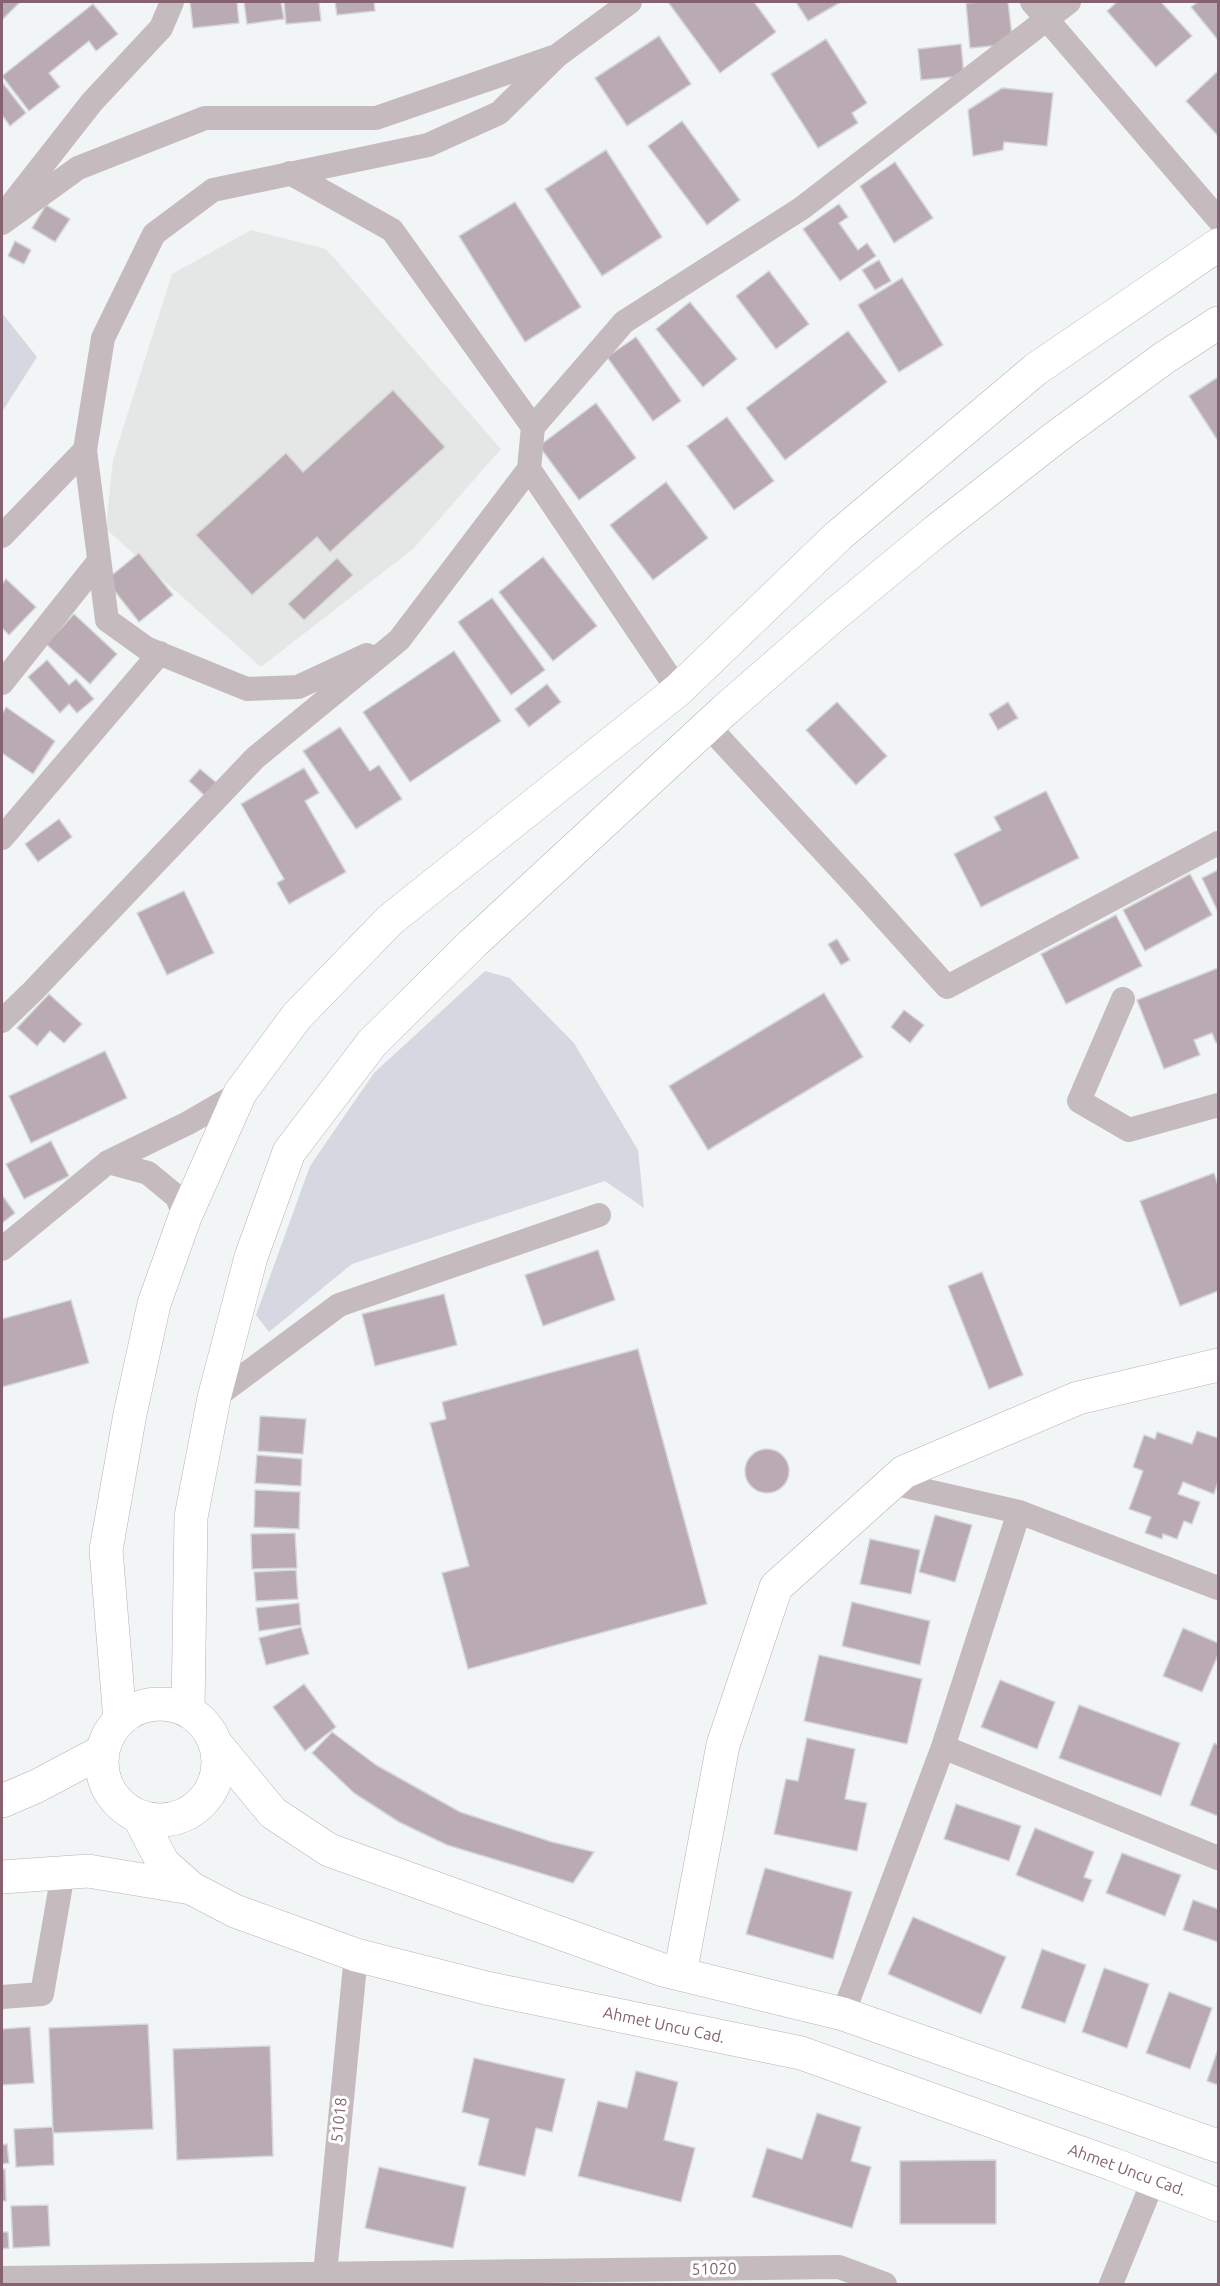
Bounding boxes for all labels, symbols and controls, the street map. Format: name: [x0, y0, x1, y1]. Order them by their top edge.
street label: Ahmet Uncu Cad.: [601, 2003, 727, 2047]
street label: 51018: [327, 2097, 351, 2143]
street label: Ahmet Uncu Cad.: [1066, 2140, 1188, 2200]
street label: 51020: [691, 2259, 737, 2279]

